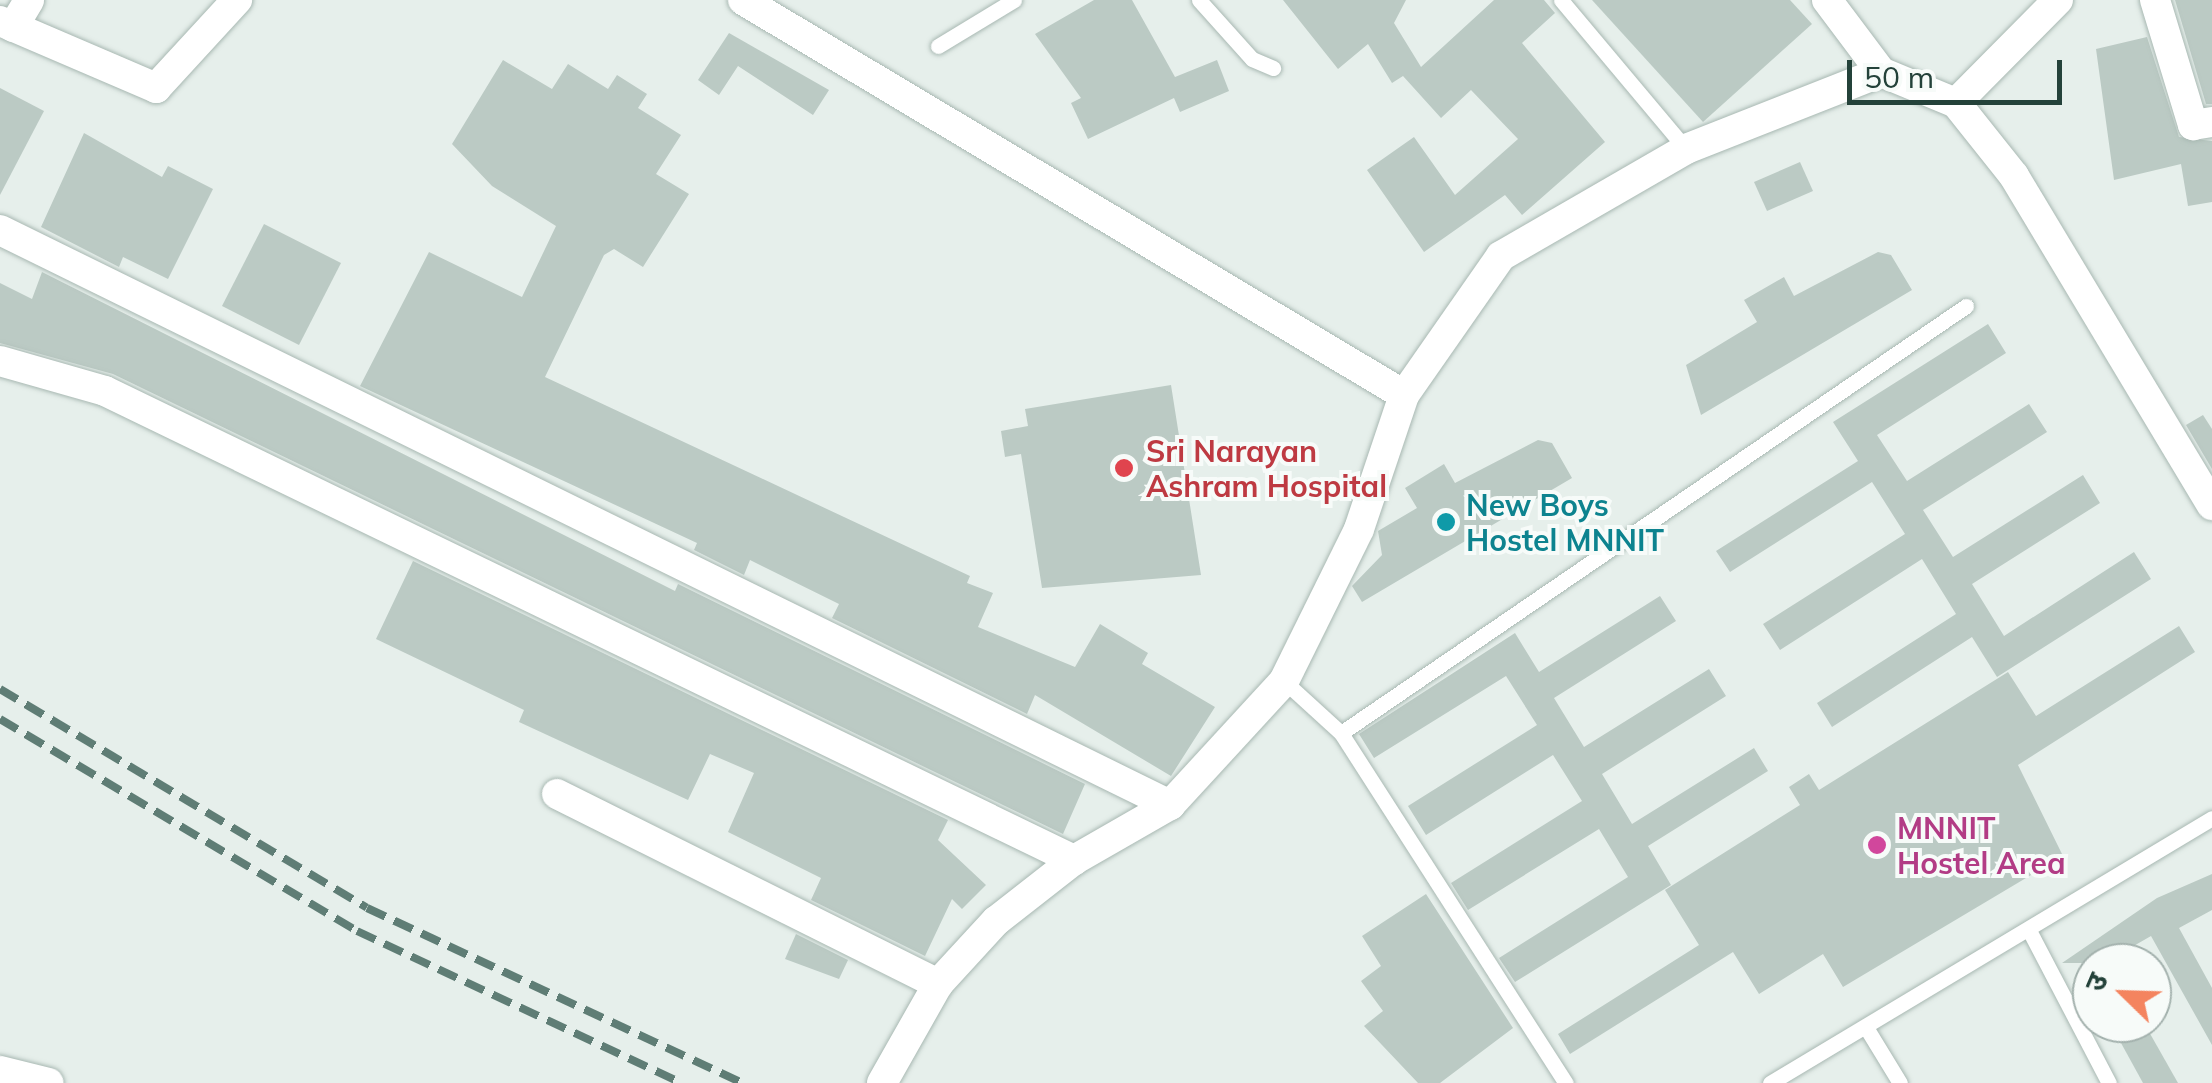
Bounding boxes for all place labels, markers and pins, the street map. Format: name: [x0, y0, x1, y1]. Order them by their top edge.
place label: Sri Narayan Ashram Hospital: [1146, 433, 1387, 504]
marker: Sri Narayan Ashram Hospital: [1111, 455, 1137, 481]
place label: New Boys Hostel MNNIT: [1466, 487, 1664, 558]
marker: New Boys Hostel MNNIT: [1435, 511, 1457, 533]
place label: MNNIT Hostel Area: [1897, 810, 2066, 880]
marker: MNNIT Hostel Area: [1866, 834, 1888, 856]

